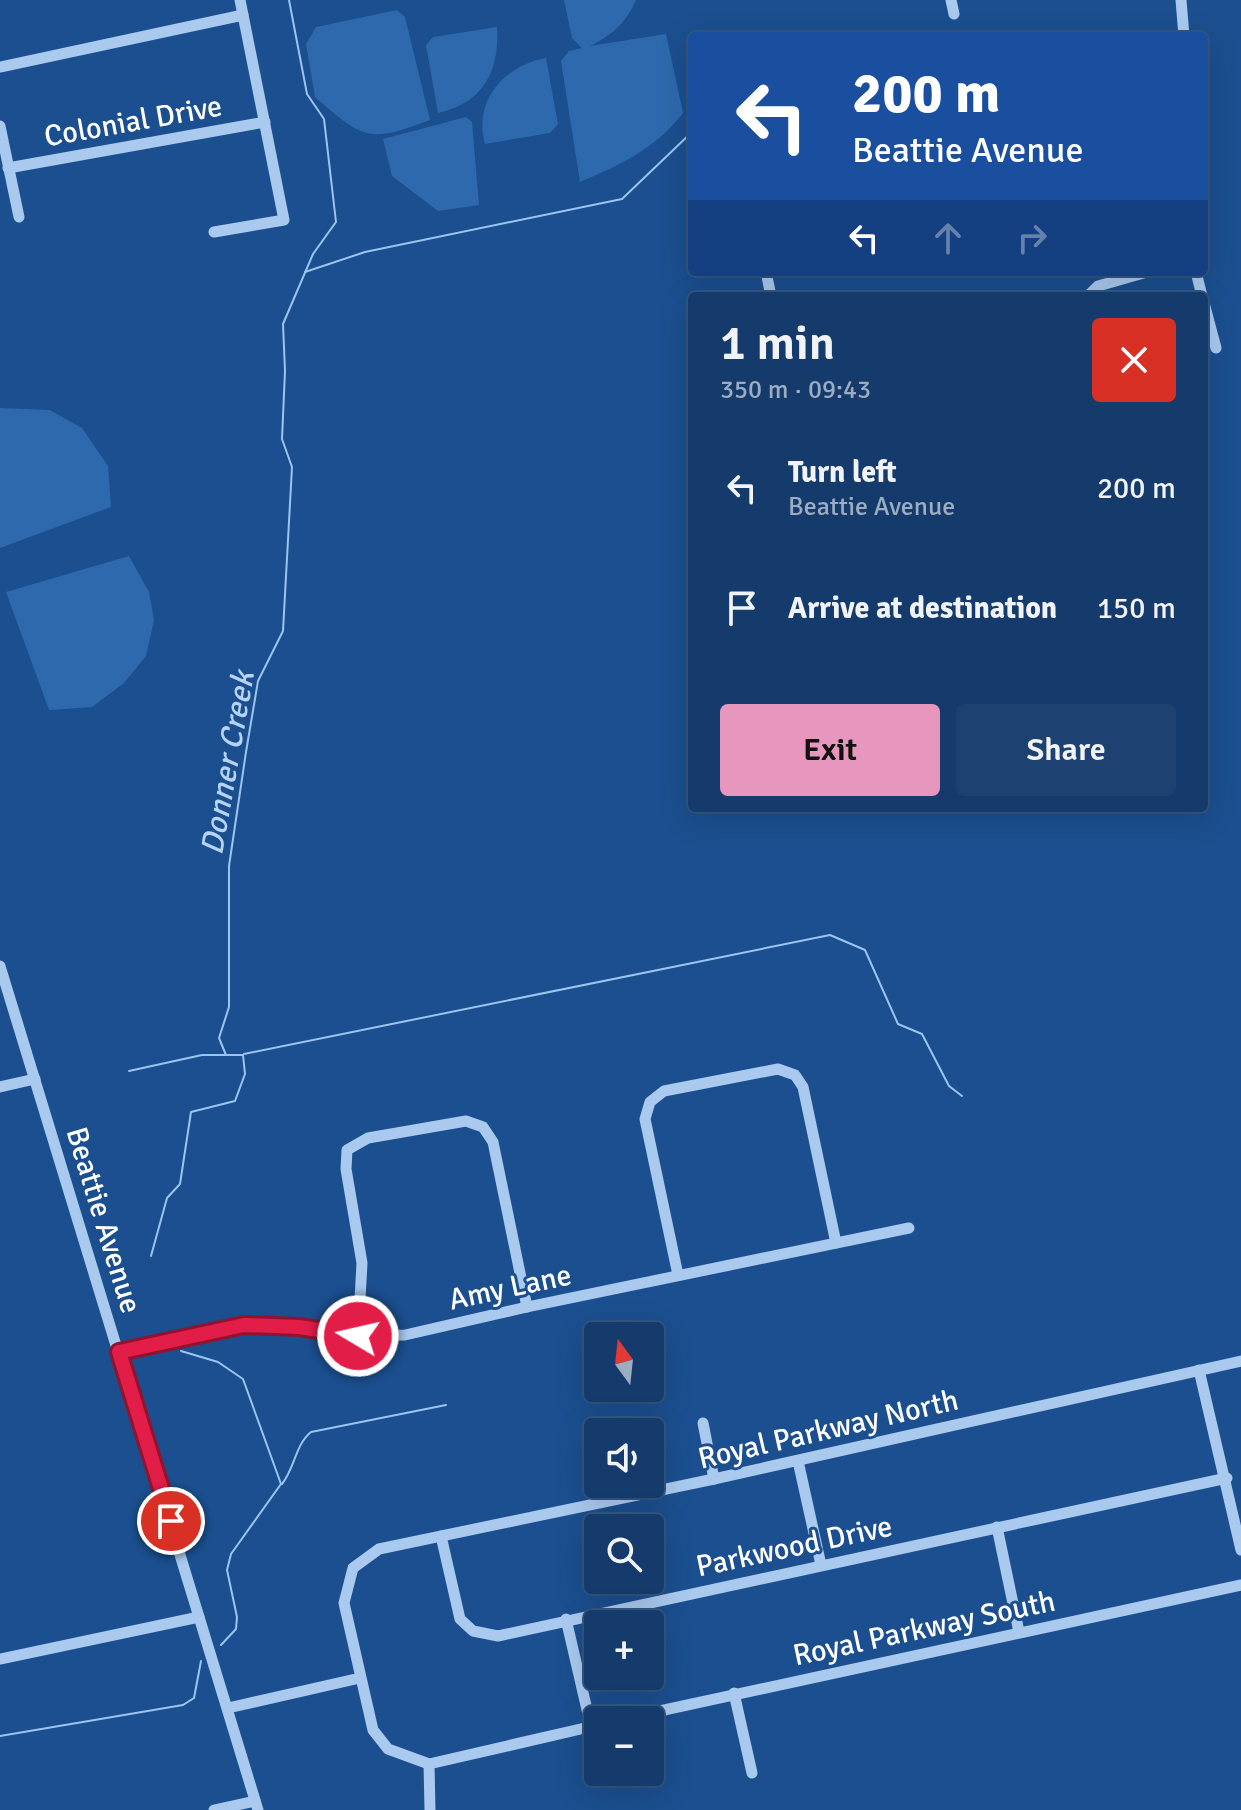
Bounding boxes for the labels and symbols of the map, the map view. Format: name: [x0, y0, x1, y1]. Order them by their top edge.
street label: Colonial Drive: [41, 88, 225, 155]
water label: Donner Creek: [192, 665, 263, 858]
street label: Beattie Avenue: [58, 1123, 149, 1318]
street label: Amy Lane: [445, 1256, 575, 1319]
position arrow: [316, 1294, 400, 1378]
north arrow: [584, 1322, 664, 1402]
street label: Royal Parkway North: [694, 1382, 962, 1477]
pin: [137, 1487, 205, 1555]
street label: Parkwood Drive: [693, 1508, 896, 1585]
street label: Royal Parkway South: [790, 1583, 1059, 1674]

